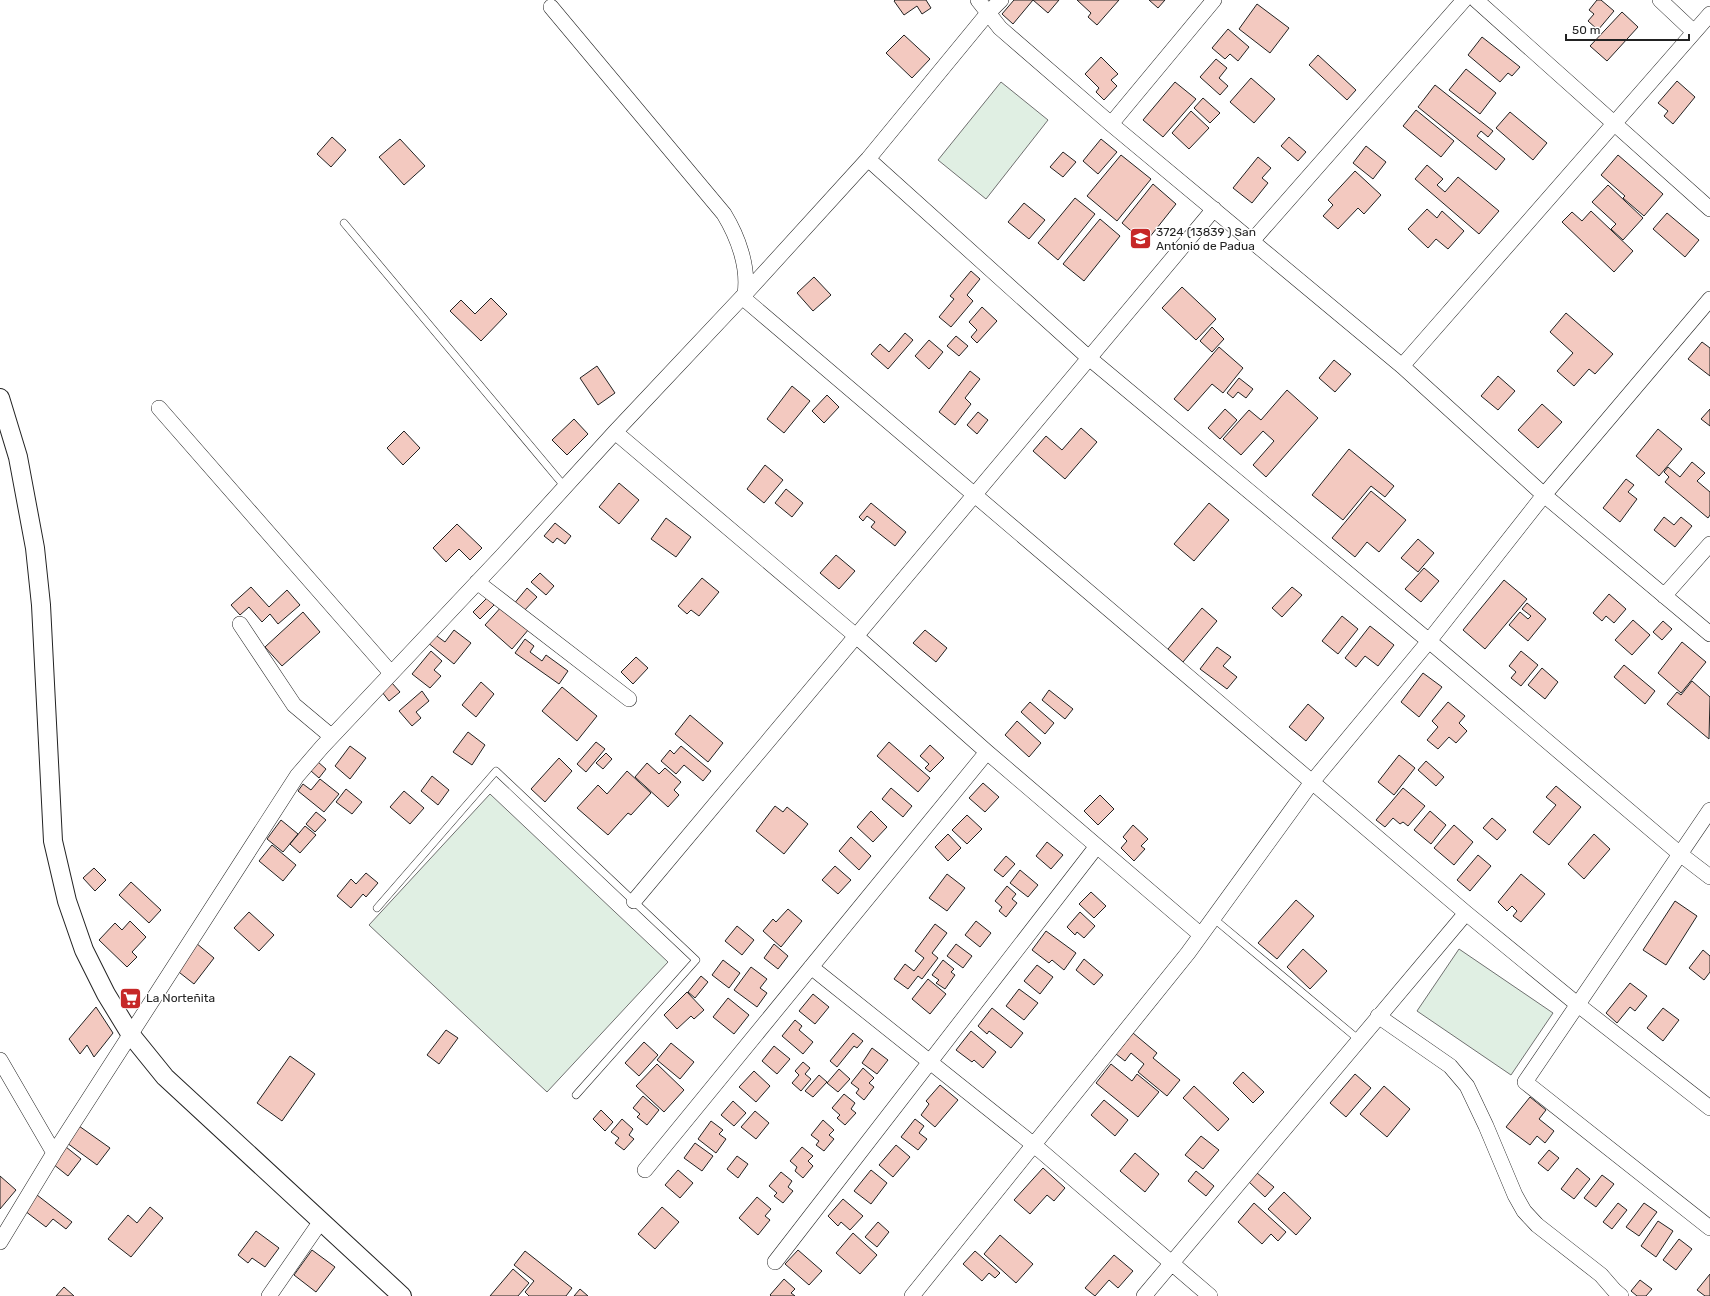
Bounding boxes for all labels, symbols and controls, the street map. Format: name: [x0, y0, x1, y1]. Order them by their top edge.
scale bar: [1566, 16, 1689, 42]
text: 50 m: [1572, 23, 1600, 37]
place label: 3724 (13839 ) San Antonio de Padua: [1156, 225, 1256, 253]
school or university icon: 3724 (13839 ) San Antonio de Padua: [1127, 226, 1153, 252]
supermarket icon: La Norteñita: [117, 985, 143, 1011]
place label: La Norteñita: [146, 991, 215, 1005]

